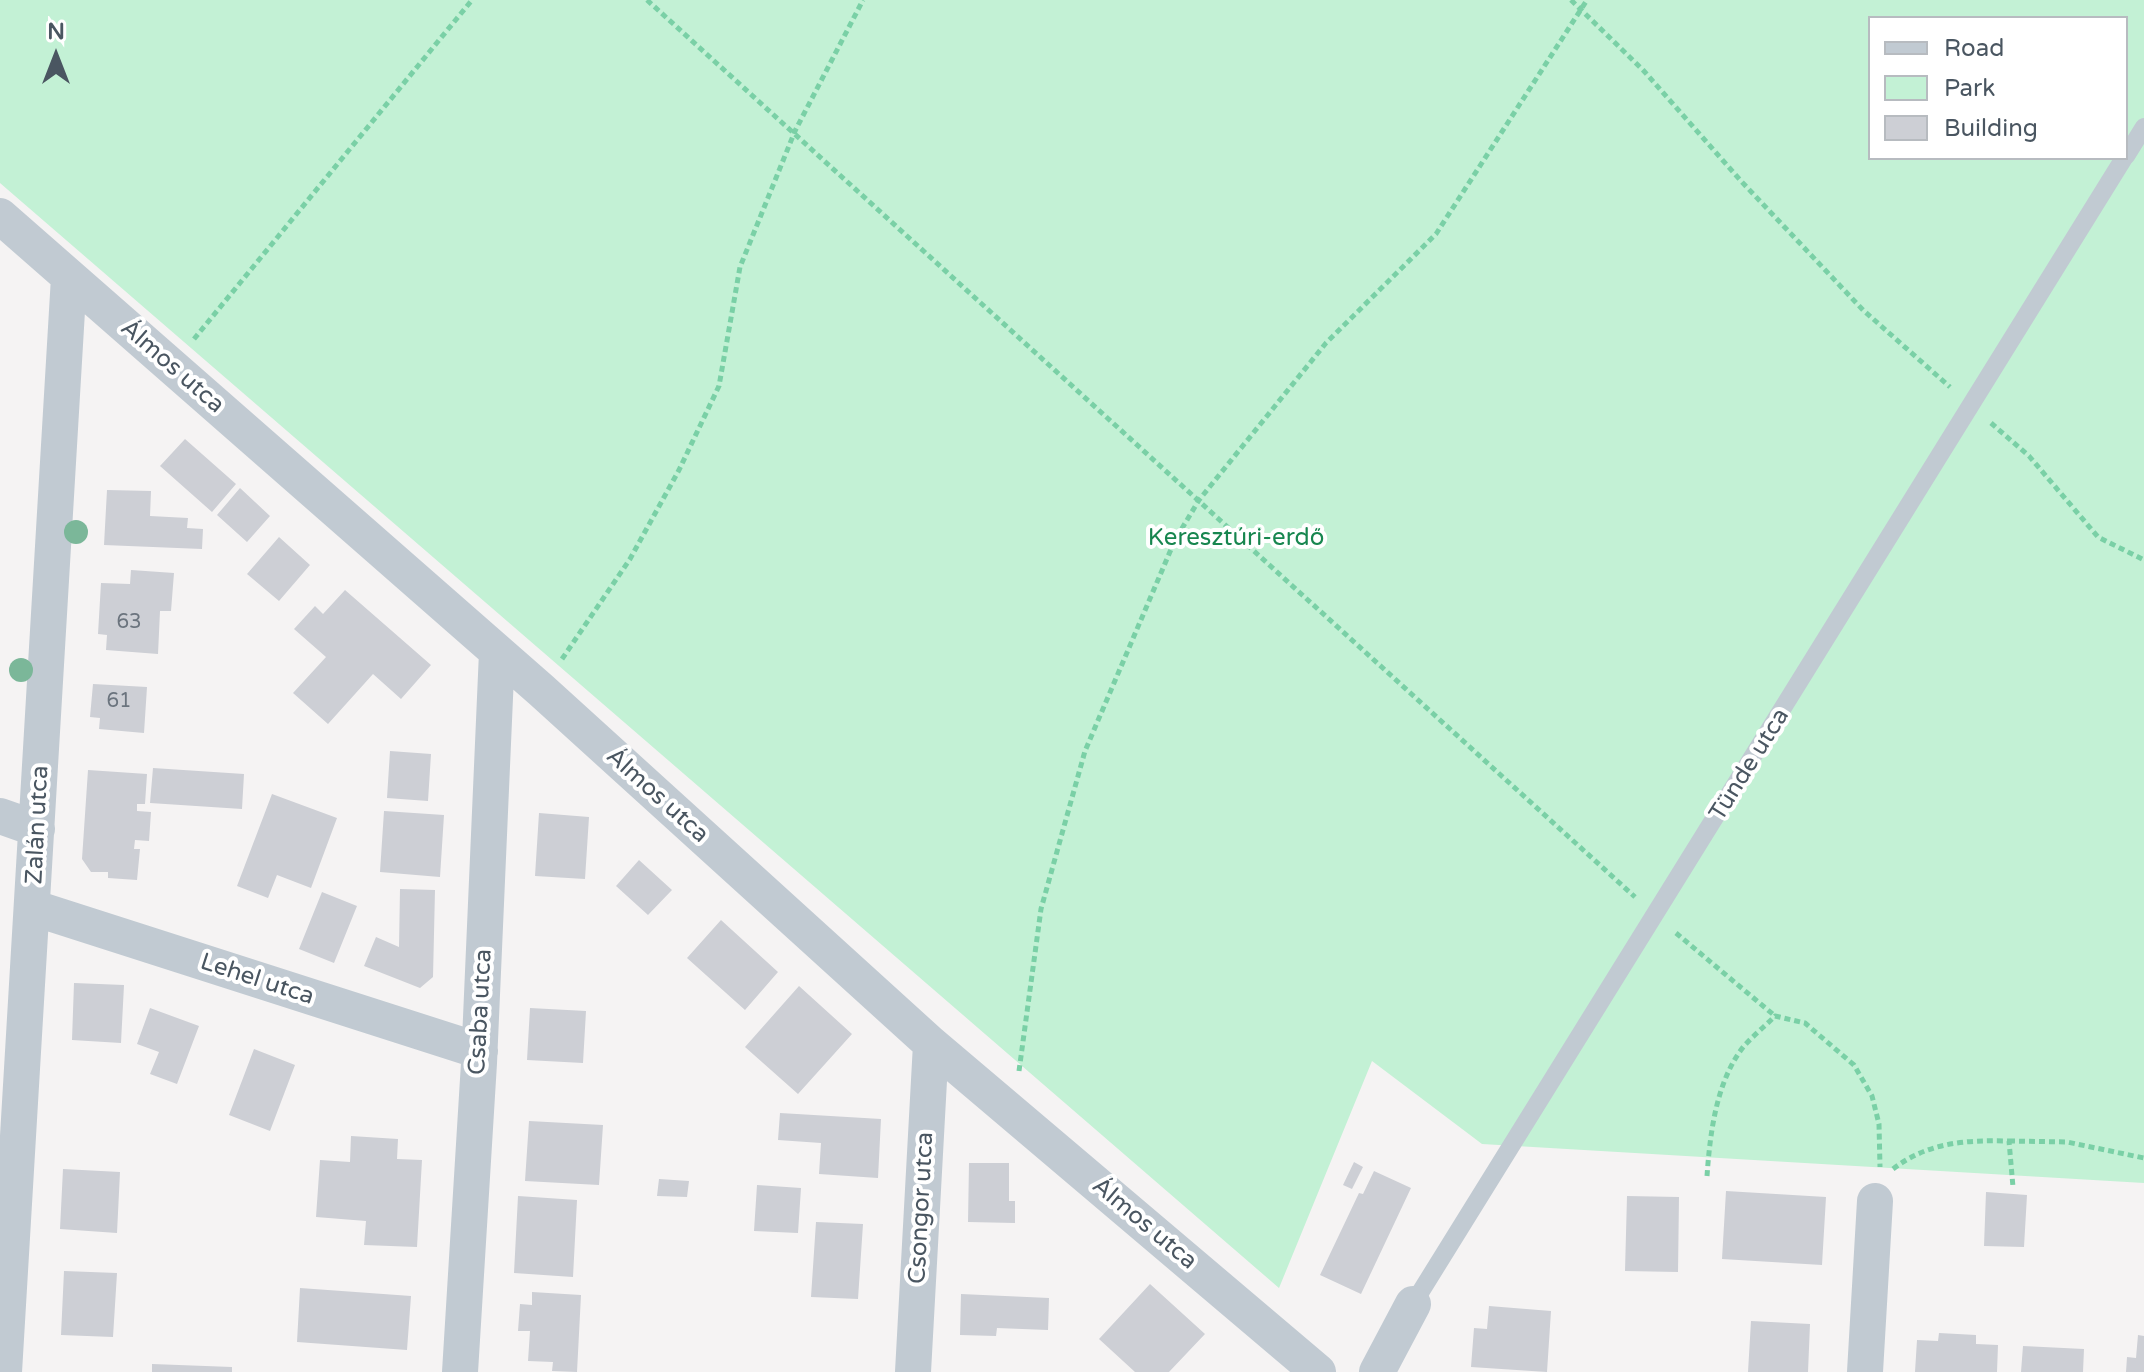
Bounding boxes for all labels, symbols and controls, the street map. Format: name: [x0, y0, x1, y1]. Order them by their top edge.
north arrow: [16, 16, 96, 96]
legend: [1868, 16, 2128, 160]
text: N: [47, 19, 65, 45]
text: Road: [1944, 34, 2004, 63]
text: Park: [1944, 74, 1995, 103]
text: Building: [1944, 114, 2038, 143]
street label: Álmos utca: [114, 314, 230, 420]
park label: Keresztúri-erdő: [1148, 525, 1324, 553]
house number: 63: [116, 611, 142, 635]
house number: 61: [106, 690, 132, 714]
street label: Tünde utca: [1704, 703, 1796, 827]
street label: Álmos utca: [600, 742, 714, 850]
street label: Zalán utca: [21, 765, 55, 885]
street label: Lehel utca: [197, 948, 317, 1012]
street label: Csaba utca: [463, 948, 499, 1076]
street label: Csongor utca: [904, 1131, 940, 1285]
street label: Álmos utca: [1086, 1172, 1202, 1276]

